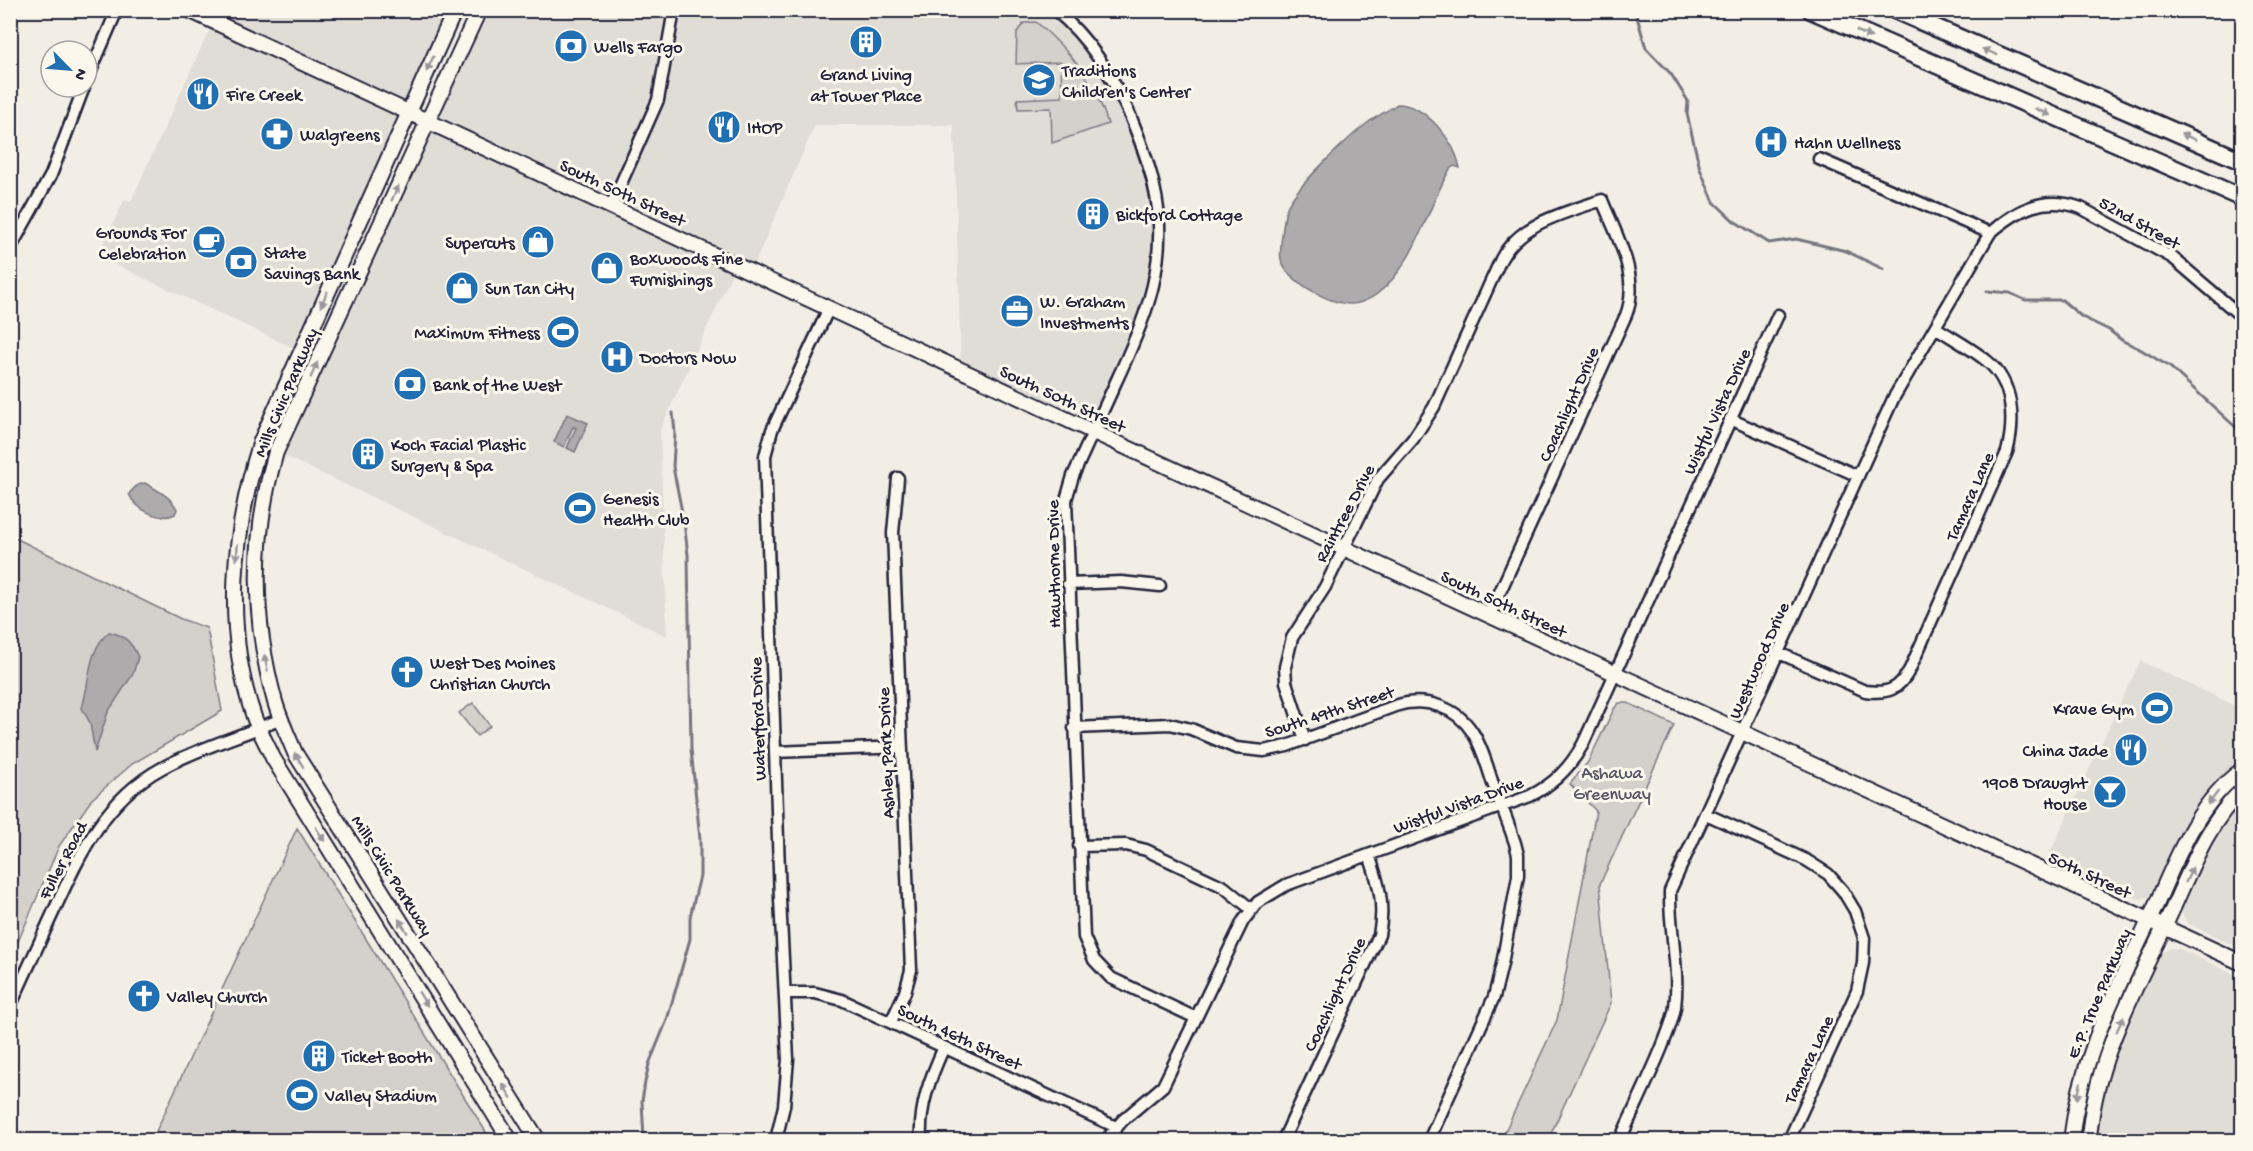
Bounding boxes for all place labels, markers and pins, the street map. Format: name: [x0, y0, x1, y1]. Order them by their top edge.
building icon: Grand Living at Tower Place: [848, 24, 884, 60]
bank icon: Wells Fargo: [553, 28, 589, 64]
place label: Wells Fargo: [594, 38, 683, 59]
school or university icon: Traditions Children's Center: [1021, 62, 1057, 98]
place label: Traditions Children's Center: [1061, 62, 1192, 104]
place label: Grand Living at Tower Place: [810, 66, 922, 108]
restaurant icon: Fire Creek: [185, 76, 221, 112]
place label: Fire Creek: [225, 86, 304, 107]
restaurant icon: IHOP: [706, 109, 742, 145]
pharmacy icon: Walgreens: [259, 116, 295, 152]
place label: IHOP: [747, 119, 783, 140]
hospital icon: Hahn Wellness: [1753, 124, 1789, 160]
place label: Walgreens: [300, 126, 381, 147]
place label: Hahn Wellness: [1794, 134, 1902, 155]
building icon: Bickford Cottage: [1075, 196, 1111, 232]
place label: Bickford Cottage: [1115, 206, 1243, 227]
place label: Grounds For Celebration: [96, 224, 188, 266]
cafe icon: Grounds For Celebration: [191, 224, 227, 260]
shop icon: Supercuts: [520, 224, 556, 260]
place label: Supercuts: [445, 234, 516, 255]
bank icon: State Savings Bank: [223, 244, 259, 280]
place label: State Savings Bank: [264, 244, 362, 286]
shop icon: Boxwoods Fine Furnishings: [589, 250, 625, 286]
place label: Boxwoods Fine Furnishings: [629, 250, 744, 292]
shop icon: Sun Tan City: [444, 270, 480, 306]
place label: Sun Tan City: [485, 280, 574, 301]
office icon: W. Graham Investments: [999, 293, 1035, 329]
place label: W. Graham Investments: [1040, 293, 1130, 335]
sports icon: Maximum Fitness: [545, 314, 581, 350]
place label: Maximum Fitness: [414, 324, 541, 345]
hospital icon: Doctors Now: [599, 339, 635, 375]
place label: Doctors Now: [639, 349, 736, 370]
bank icon: Bank of the West: [392, 366, 428, 402]
place label: Bank of the West: [432, 376, 563, 397]
building icon: Koch Facial Plastic Surgery & Spa: [350, 436, 386, 472]
place label: Koch Facial Plastic Surgery & Spa: [391, 436, 527, 478]
sports icon: Genesis Health Club: [562, 490, 598, 526]
place label: Genesis Health Club: [603, 490, 690, 532]
church icon: West Des Moines Christian Church: [389, 654, 425, 690]
place label: West Des Moines Christian Church: [430, 654, 556, 696]
sports icon: Krave Gym: [2139, 690, 2175, 726]
place label: Krave Gym: [2053, 700, 2134, 721]
restaurant icon: China Jade: [2113, 732, 2149, 768]
place label: China Jade: [2023, 742, 2109, 763]
place label: 1908 Draught House: [1982, 774, 2089, 816]
bar icon: 1908 Draught House: [2092, 774, 2128, 810]
church icon: Valley Church: [126, 978, 162, 1014]
place label: Valley Church: [166, 988, 268, 1009]
building icon: Ticket Booth: [301, 1038, 337, 1074]
place label: Ticket Booth: [341, 1048, 433, 1069]
sports icon: Valley Stadium: [284, 1077, 320, 1113]
place label: Valley Stadium: [324, 1087, 437, 1108]

